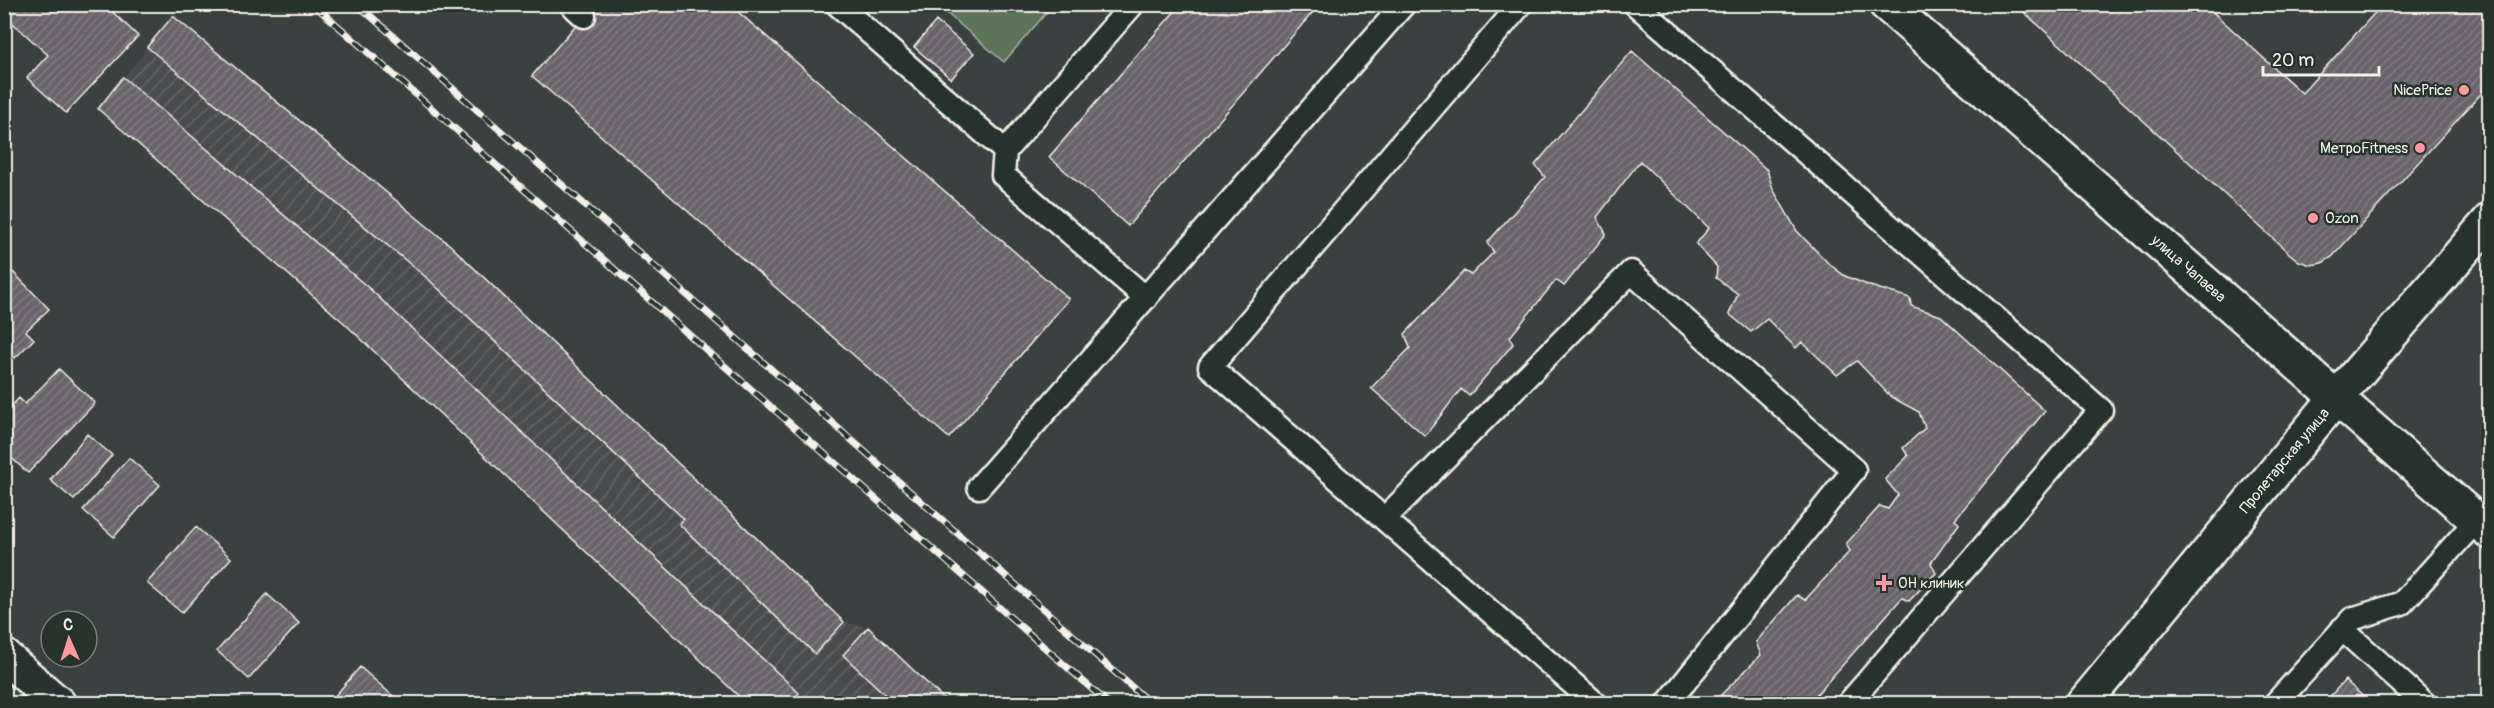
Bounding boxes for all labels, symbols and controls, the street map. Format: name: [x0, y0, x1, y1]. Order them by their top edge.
scale bar: [2263, 39, 2378, 77]
text: 20 m: [2272, 49, 2314, 72]
place label: NicePrice: [2393, 81, 2453, 100]
marker: NicePrice: [2457, 83, 2471, 97]
place label: МетроFitness: [2320, 139, 2408, 158]
marker: МетроFitness: [2413, 141, 2427, 155]
place label: Ozon: [2325, 209, 2359, 228]
marker: Ozon: [2306, 211, 2320, 225]
street label: улица Чапаева: [2146, 231, 2230, 307]
street label: Пролетарская улица: [2236, 404, 2334, 517]
marker: ОН клиник: [1875, 574, 1893, 592]
place label: ОН клиник: [1898, 574, 1965, 593]
north arrow: [39, 609, 99, 669]
text: С: [63, 615, 74, 635]

